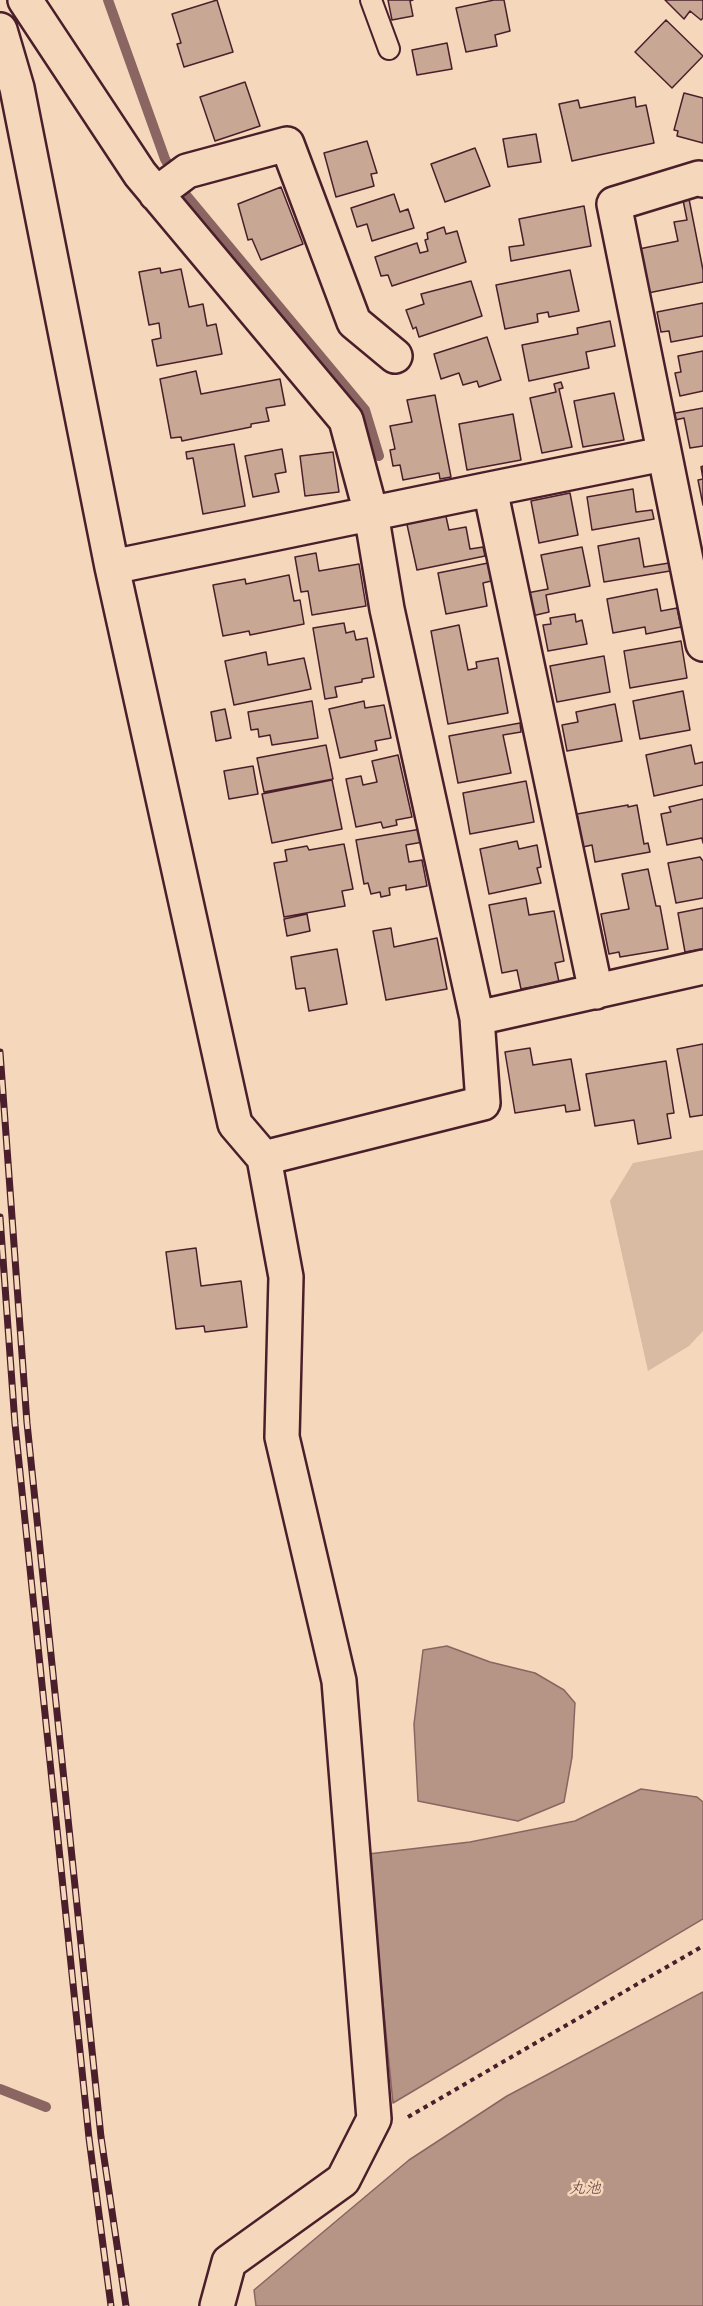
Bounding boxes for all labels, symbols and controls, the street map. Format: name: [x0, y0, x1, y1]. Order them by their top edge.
water label: 丸池: [569, 2179, 601, 2199]

